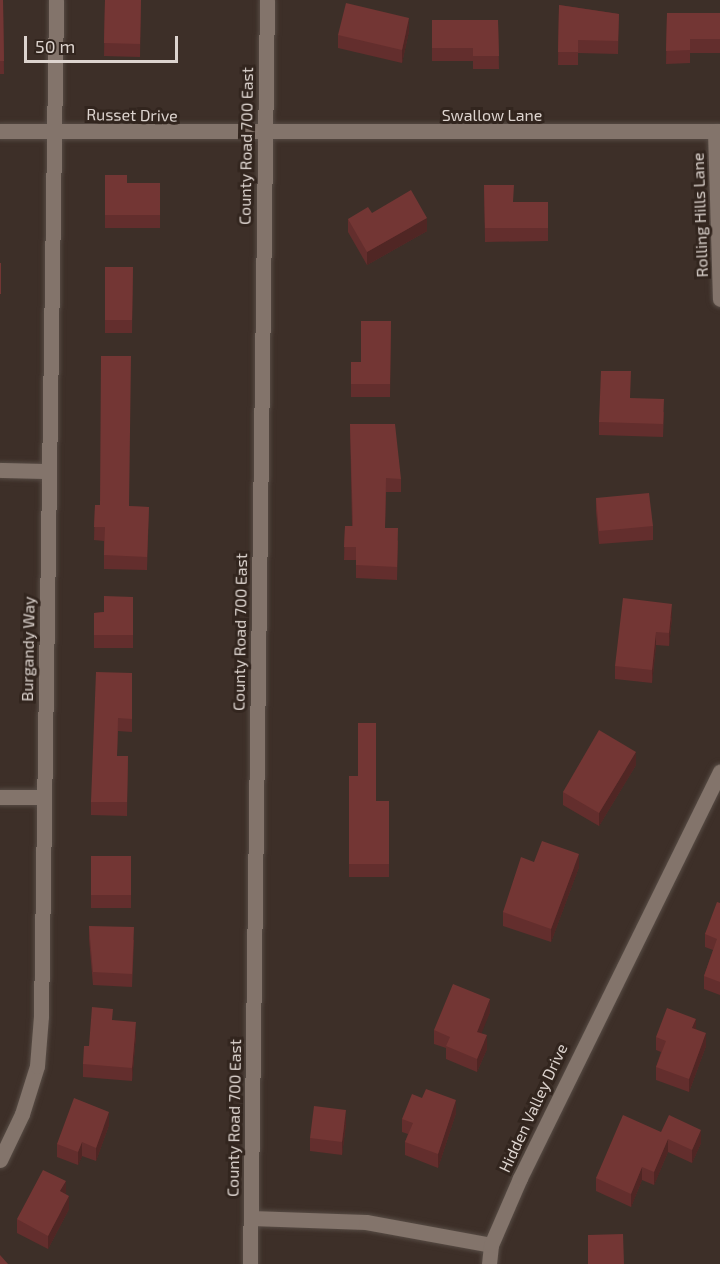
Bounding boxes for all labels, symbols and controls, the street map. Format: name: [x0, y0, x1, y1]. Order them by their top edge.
scale bar: [27, 24, 182, 62]
text: 50 m: [35, 35, 75, 57]
street label: County Road 700 East: [235, 67, 257, 225]
street label: Russet Drive: [86, 105, 178, 125]
street label: Swallow Lane: [441, 105, 543, 125]
street label: Rolling Hills Lane: [688, 152, 712, 278]
street label: County Road 700 East: [229, 553, 251, 711]
street label: Burgandy Way: [17, 596, 39, 702]
street label: County Road 700 East: [223, 1039, 245, 1197]
street label: Hidden Valley Drive: [495, 1040, 571, 1176]

